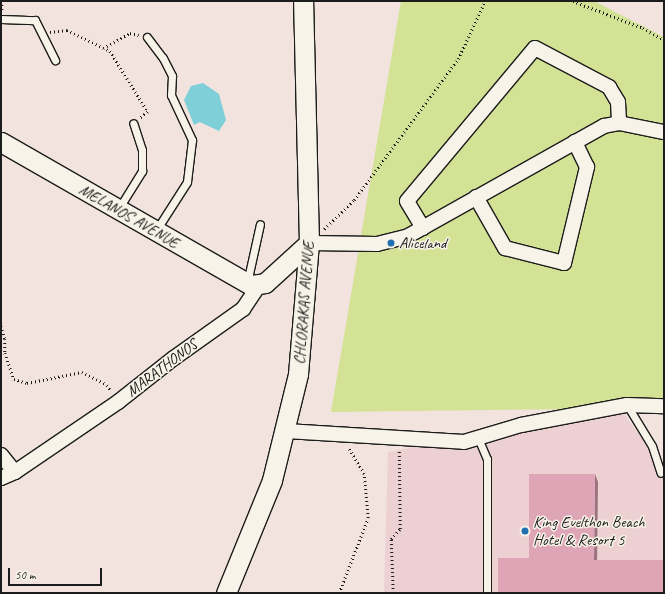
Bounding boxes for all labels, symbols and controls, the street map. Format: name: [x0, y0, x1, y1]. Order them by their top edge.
street label: MELANOS AVENUE: [76, 180, 182, 252]
place label: Aliceland: [399, 233, 446, 253]
marker: Aliceland: [386, 238, 396, 248]
street label: CHLORAKAS AVENUE: [290, 241, 318, 365]
street label: MARATHONOS: [123, 335, 201, 401]
place label: King Evelthon Beach Hotel & Resort 5: [533, 512, 645, 550]
marker: King Evelthon Beach Hotel & Resort 5: [520, 526, 530, 536]
scale bar: [10, 560, 104, 586]
text: 50 m: [15, 567, 35, 583]

